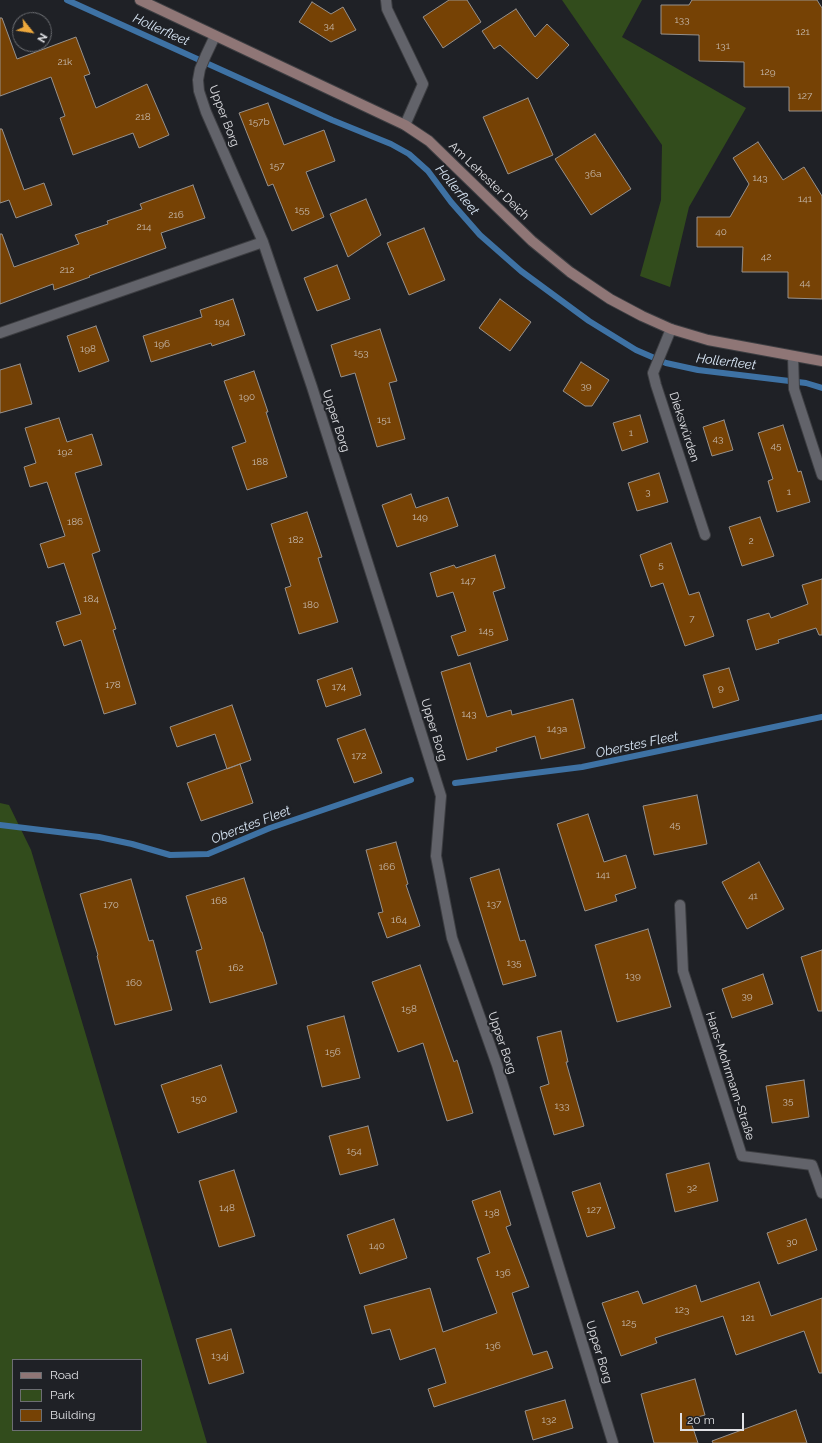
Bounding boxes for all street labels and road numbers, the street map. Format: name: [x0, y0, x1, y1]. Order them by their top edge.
street label: Upper Borg: [206, 83, 242, 149]
street label: Am Lehester Deich: [446, 139, 532, 223]
street label: Upper Borg: [319, 388, 353, 454]
street label: Diekswürden: [666, 390, 702, 464]
street label: Upper Borg: [418, 697, 450, 763]
street label: Upper Borg: [485, 1010, 519, 1076]
street label: Hans-Mohrmann-Straße: [702, 1010, 758, 1142]
street label: Upper Borg: [583, 1319, 615, 1385]

